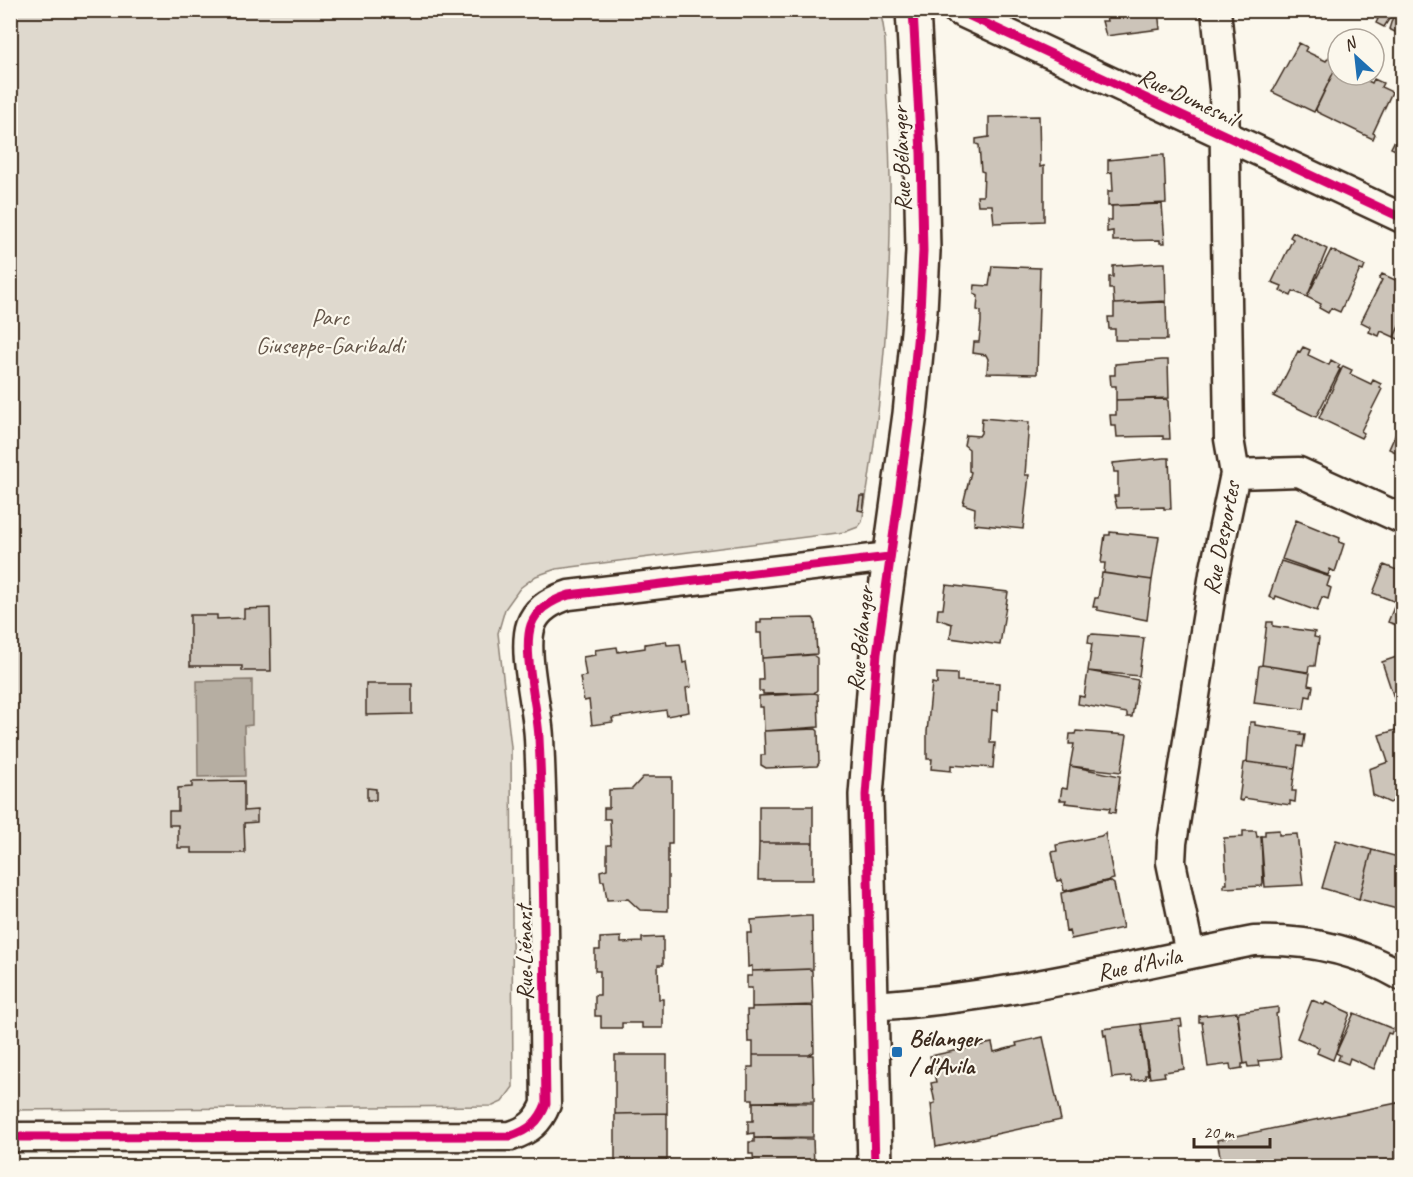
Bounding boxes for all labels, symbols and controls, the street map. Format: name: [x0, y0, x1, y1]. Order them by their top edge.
north arrow: [1326, 27, 1386, 87]
text: N: [1341, 32, 1361, 56]
street label: Rue Dumesnil: [1134, 61, 1246, 135]
street label: Rue Bélanger: [884, 104, 918, 212]
park label: Parc Giuseppe-Garibaldi: [256, 302, 407, 360]
street label: Rue Desportes: [1195, 477, 1247, 597]
street label: Rue Bélanger: [840, 583, 881, 693]
street label: Rue Liénart: [508, 902, 540, 1001]
street label: Rue d'Avila: [1094, 940, 1185, 988]
place label: Bélanger / d'Avila: [909, 1023, 983, 1081]
marker: Bélanger / d'Avila: [890, 1045, 904, 1059]
scale bar: [1194, 1111, 1270, 1149]
text: 20 m: [1203, 1121, 1236, 1143]

